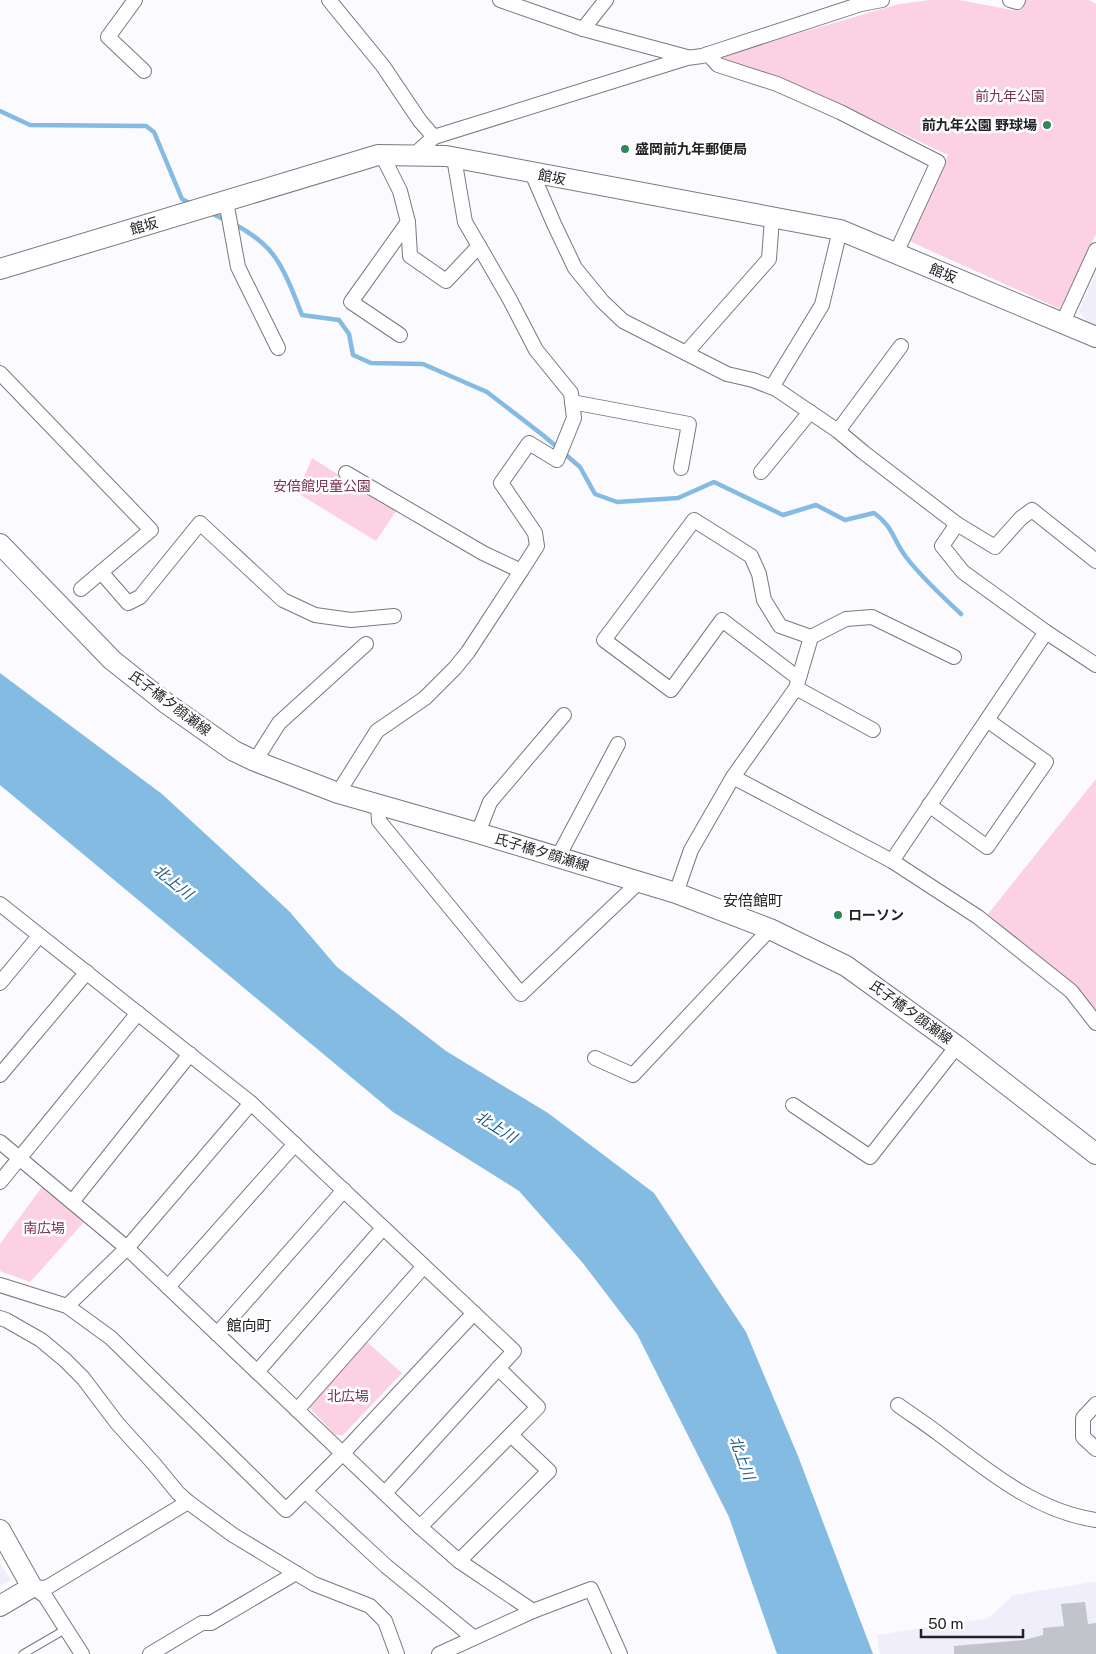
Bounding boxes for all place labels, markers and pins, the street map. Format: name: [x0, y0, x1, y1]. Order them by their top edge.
place label: 前九年公園 野球場: [922, 117, 1037, 133]
marker: 前九年公園 野球場: [1041, 119, 1053, 131]
place label: 盛岡前九年郵便局: [635, 141, 747, 157]
marker: 盛岡前九年郵便局: [619, 143, 631, 155]
place label: ローソン: [848, 907, 904, 923]
marker: ローソン: [832, 909, 844, 921]

